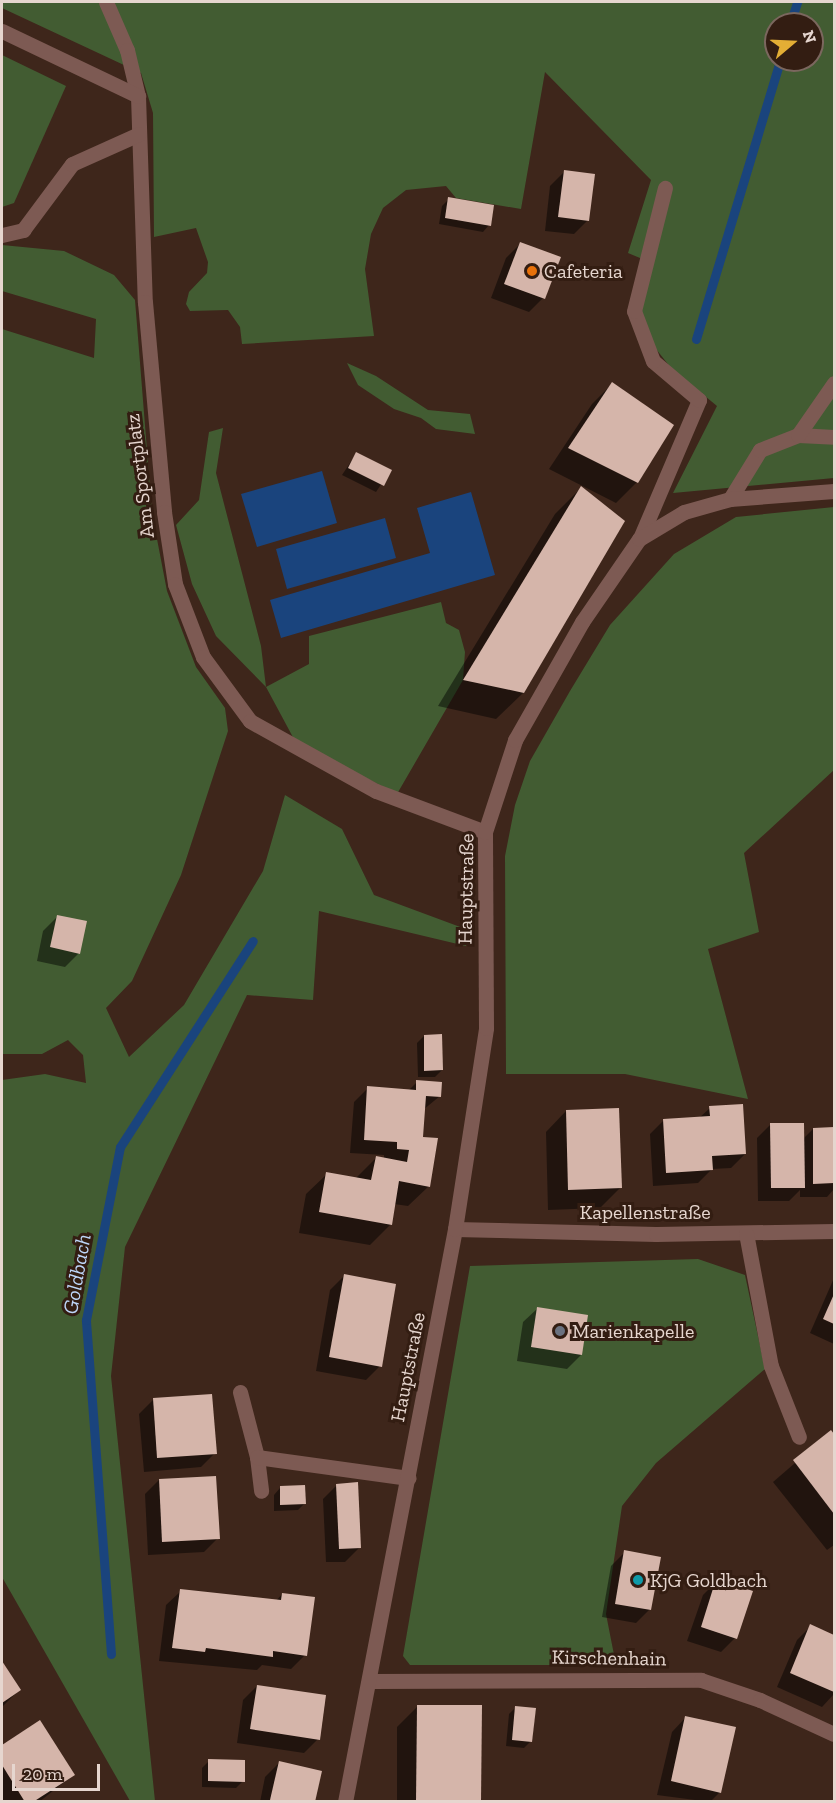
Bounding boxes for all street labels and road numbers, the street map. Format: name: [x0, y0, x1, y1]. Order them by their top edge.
street label: Am Sportplatz: [120, 412, 160, 540]
street label: Hauptstraße: [453, 833, 479, 945]
street label: Kapellenstraße: [579, 1200, 711, 1224]
street label: Hauptstraße: [386, 1310, 430, 1424]
street label: Kirschenhain: [551, 1645, 667, 1671]

